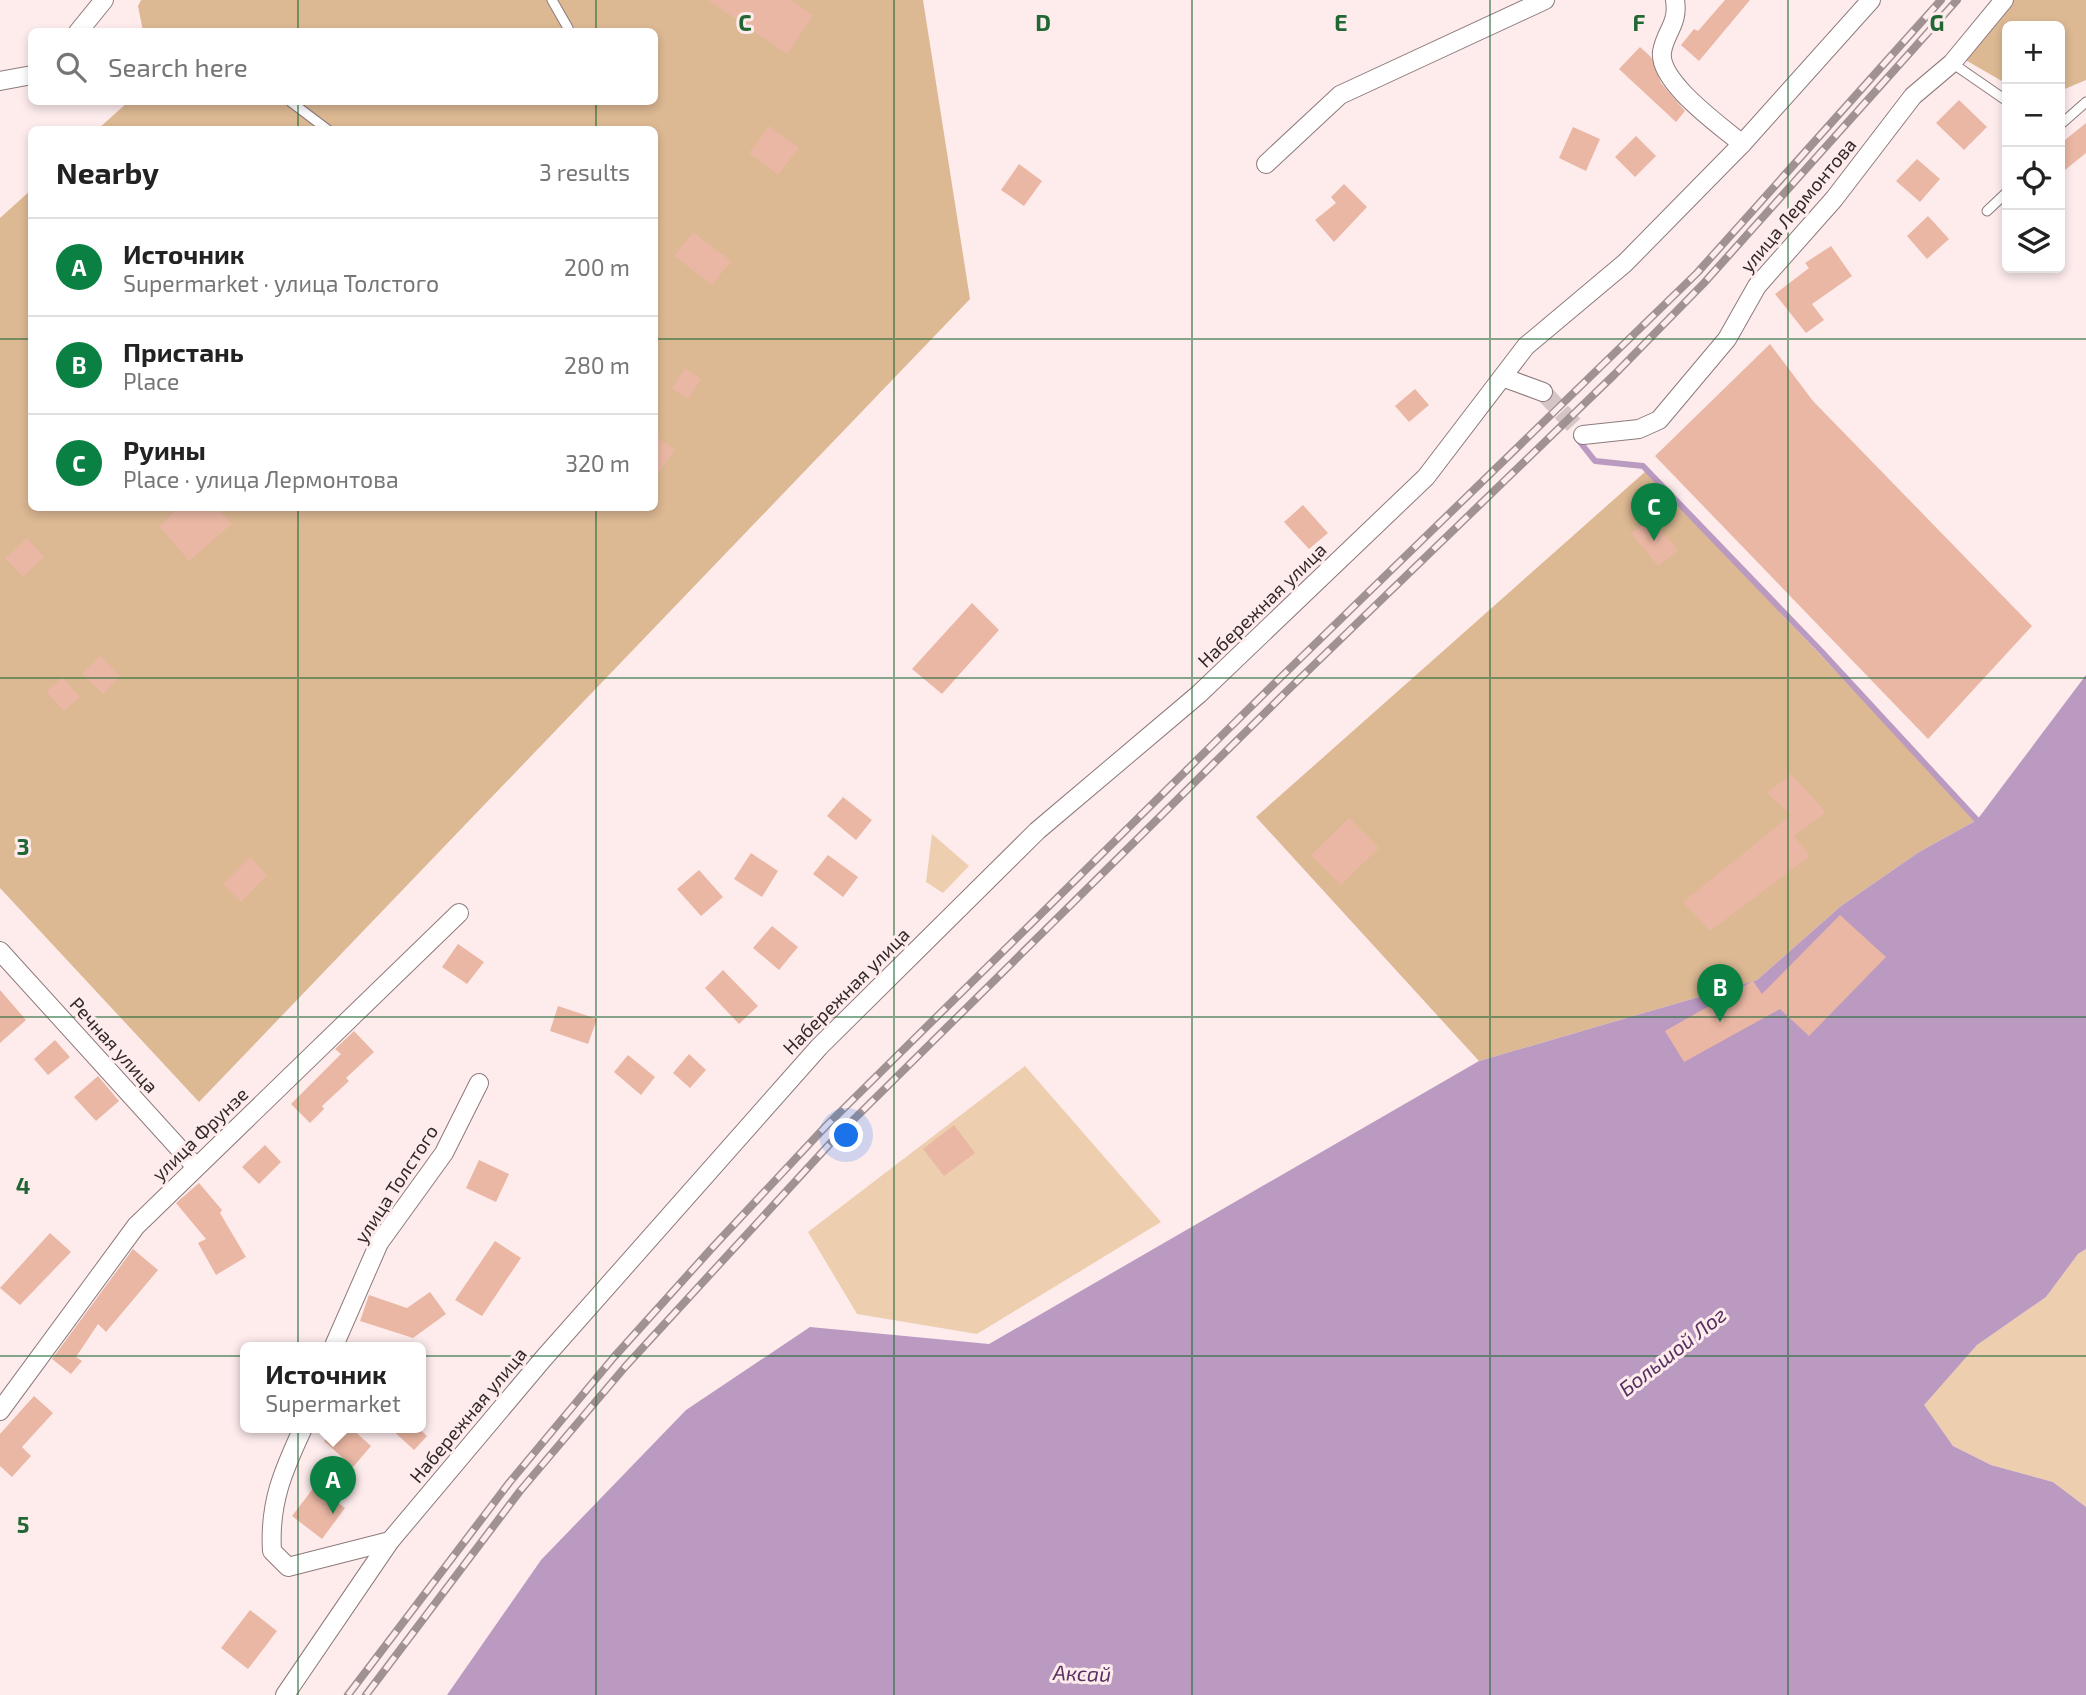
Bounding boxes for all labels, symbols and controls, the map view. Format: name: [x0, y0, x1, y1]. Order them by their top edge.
text: C: [738, 8, 752, 36]
text: D: [1035, 8, 1051, 36]
text: E: [1334, 8, 1348, 36]
text: F: [1633, 8, 1646, 36]
text: G: [1930, 8, 1944, 36]
map controls: [2002, 21, 2065, 273]
button: +: [2002, 21, 2065, 84]
search box: [28, 28, 658, 105]
icon: search: [52, 48, 90, 86]
text: Search here: [108, 51, 248, 82]
button: −: [2002, 84, 2065, 147]
street label: улица Лермонтова: [1735, 133, 1861, 277]
button: locate: [2002, 147, 2065, 210]
text: Nearby: [56, 154, 159, 190]
text: 3 results: [539, 158, 630, 186]
button: layers: [2002, 210, 2065, 273]
text: Источник: [123, 238, 245, 269]
text: A: [71, 253, 87, 281]
text: 200 m: [564, 253, 630, 281]
text: Supermarket · улица Толстого: [123, 269, 439, 297]
text: Пристань: [123, 336, 244, 367]
text: B: [72, 351, 86, 379]
text: 280 m: [564, 351, 630, 379]
text: Place: [123, 367, 179, 395]
text: Руины: [123, 434, 206, 465]
text: C: [72, 449, 86, 477]
text: 320 m: [565, 449, 630, 477]
text: Place · улица Лермонтова: [123, 465, 399, 493]
pin: C: [1631, 483, 1677, 541]
street label: Набережная улица: [1193, 537, 1331, 673]
text: 3: [16, 832, 30, 860]
street label: Набережная улица: [778, 923, 914, 1059]
pin: B: [1697, 964, 1743, 1022]
street label: Речная улица: [65, 992, 163, 1098]
street label: улица Фрунзе: [147, 1082, 253, 1186]
your location: [829, 1118, 863, 1152]
street label: улица Толстого: [349, 1120, 443, 1248]
text: 4: [16, 1171, 30, 1199]
water label: Большой Лог: [1613, 1301, 1731, 1401]
popup: [240, 1342, 426, 1433]
street label: Набережная улица: [404, 1342, 532, 1488]
text: Источник: [265, 1358, 387, 1389]
text: Supermarket: [265, 1389, 401, 1417]
pin: A: [310, 1456, 356, 1514]
text: 5: [17, 1510, 29, 1538]
water label: Аксай: [1052, 1659, 1112, 1686]

